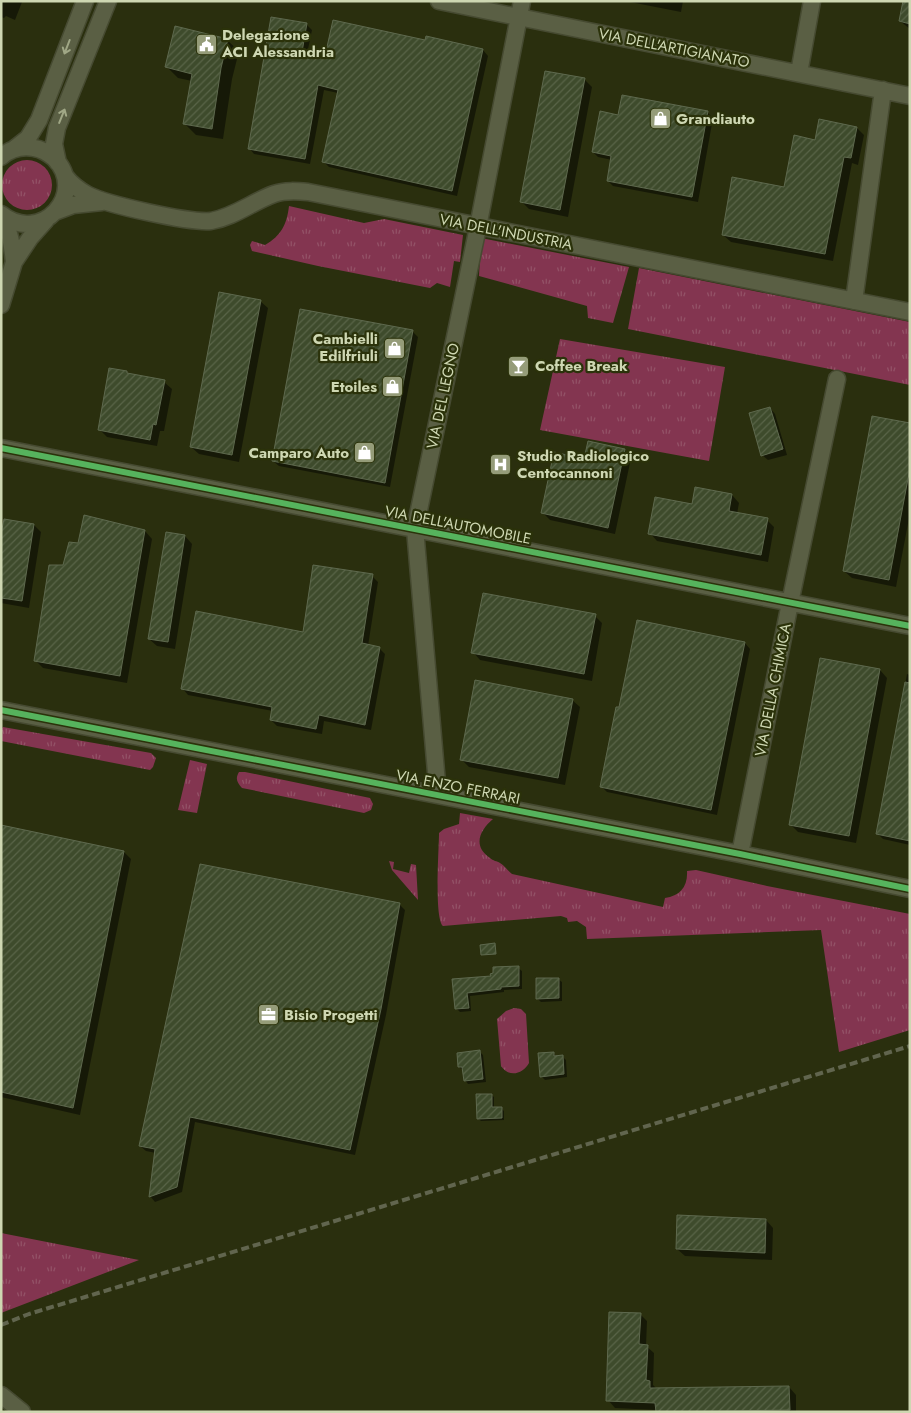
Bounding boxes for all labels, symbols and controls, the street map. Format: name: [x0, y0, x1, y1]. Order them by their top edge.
street label: VIA DELL'ARTIGIANATO: [597, 23, 751, 73]
place label: Delegazione ACI Alessandria: [221, 24, 334, 63]
public building icon: Delegazione ACI Alessandria: [194, 32, 218, 56]
one-way arrow: [62, 39, 71, 54]
shop icon: Grandiauto: [648, 107, 672, 131]
place label: Grandiauto: [676, 108, 755, 130]
one-way arrow: [58, 109, 67, 124]
street label: VIA DELL'INDUSTRIA: [438, 208, 574, 256]
place label: Cambielli Edilfriuli: [313, 328, 378, 367]
shop icon: Cambielli Edilfriuli: [382, 336, 406, 360]
street label: VIA DEL LEGNO: [421, 341, 465, 451]
bar icon: Coffee Break: [507, 354, 531, 378]
place label: Coffee Break: [535, 355, 628, 377]
shop icon: Etoiles: [381, 375, 405, 399]
place label: Etoiles: [331, 376, 377, 398]
shop icon: Camparo Auto: [353, 441, 377, 465]
place label: Camparo Auto: [248, 442, 349, 464]
place label: Studio Radiologico Centocannoni: [517, 445, 649, 484]
hospital icon: Studio Radiologico Centocannoni: [489, 453, 513, 477]
street label: VIA DELL'AUTOMOBILE: [383, 500, 533, 550]
street label: VIA DELLA CHIMICA: [749, 621, 797, 758]
street label: VIA ENZO FERRARI: [394, 764, 522, 810]
office icon: Bisio Progetti: [256, 1003, 280, 1027]
place label: Bisio Progetti: [284, 1004, 378, 1026]

